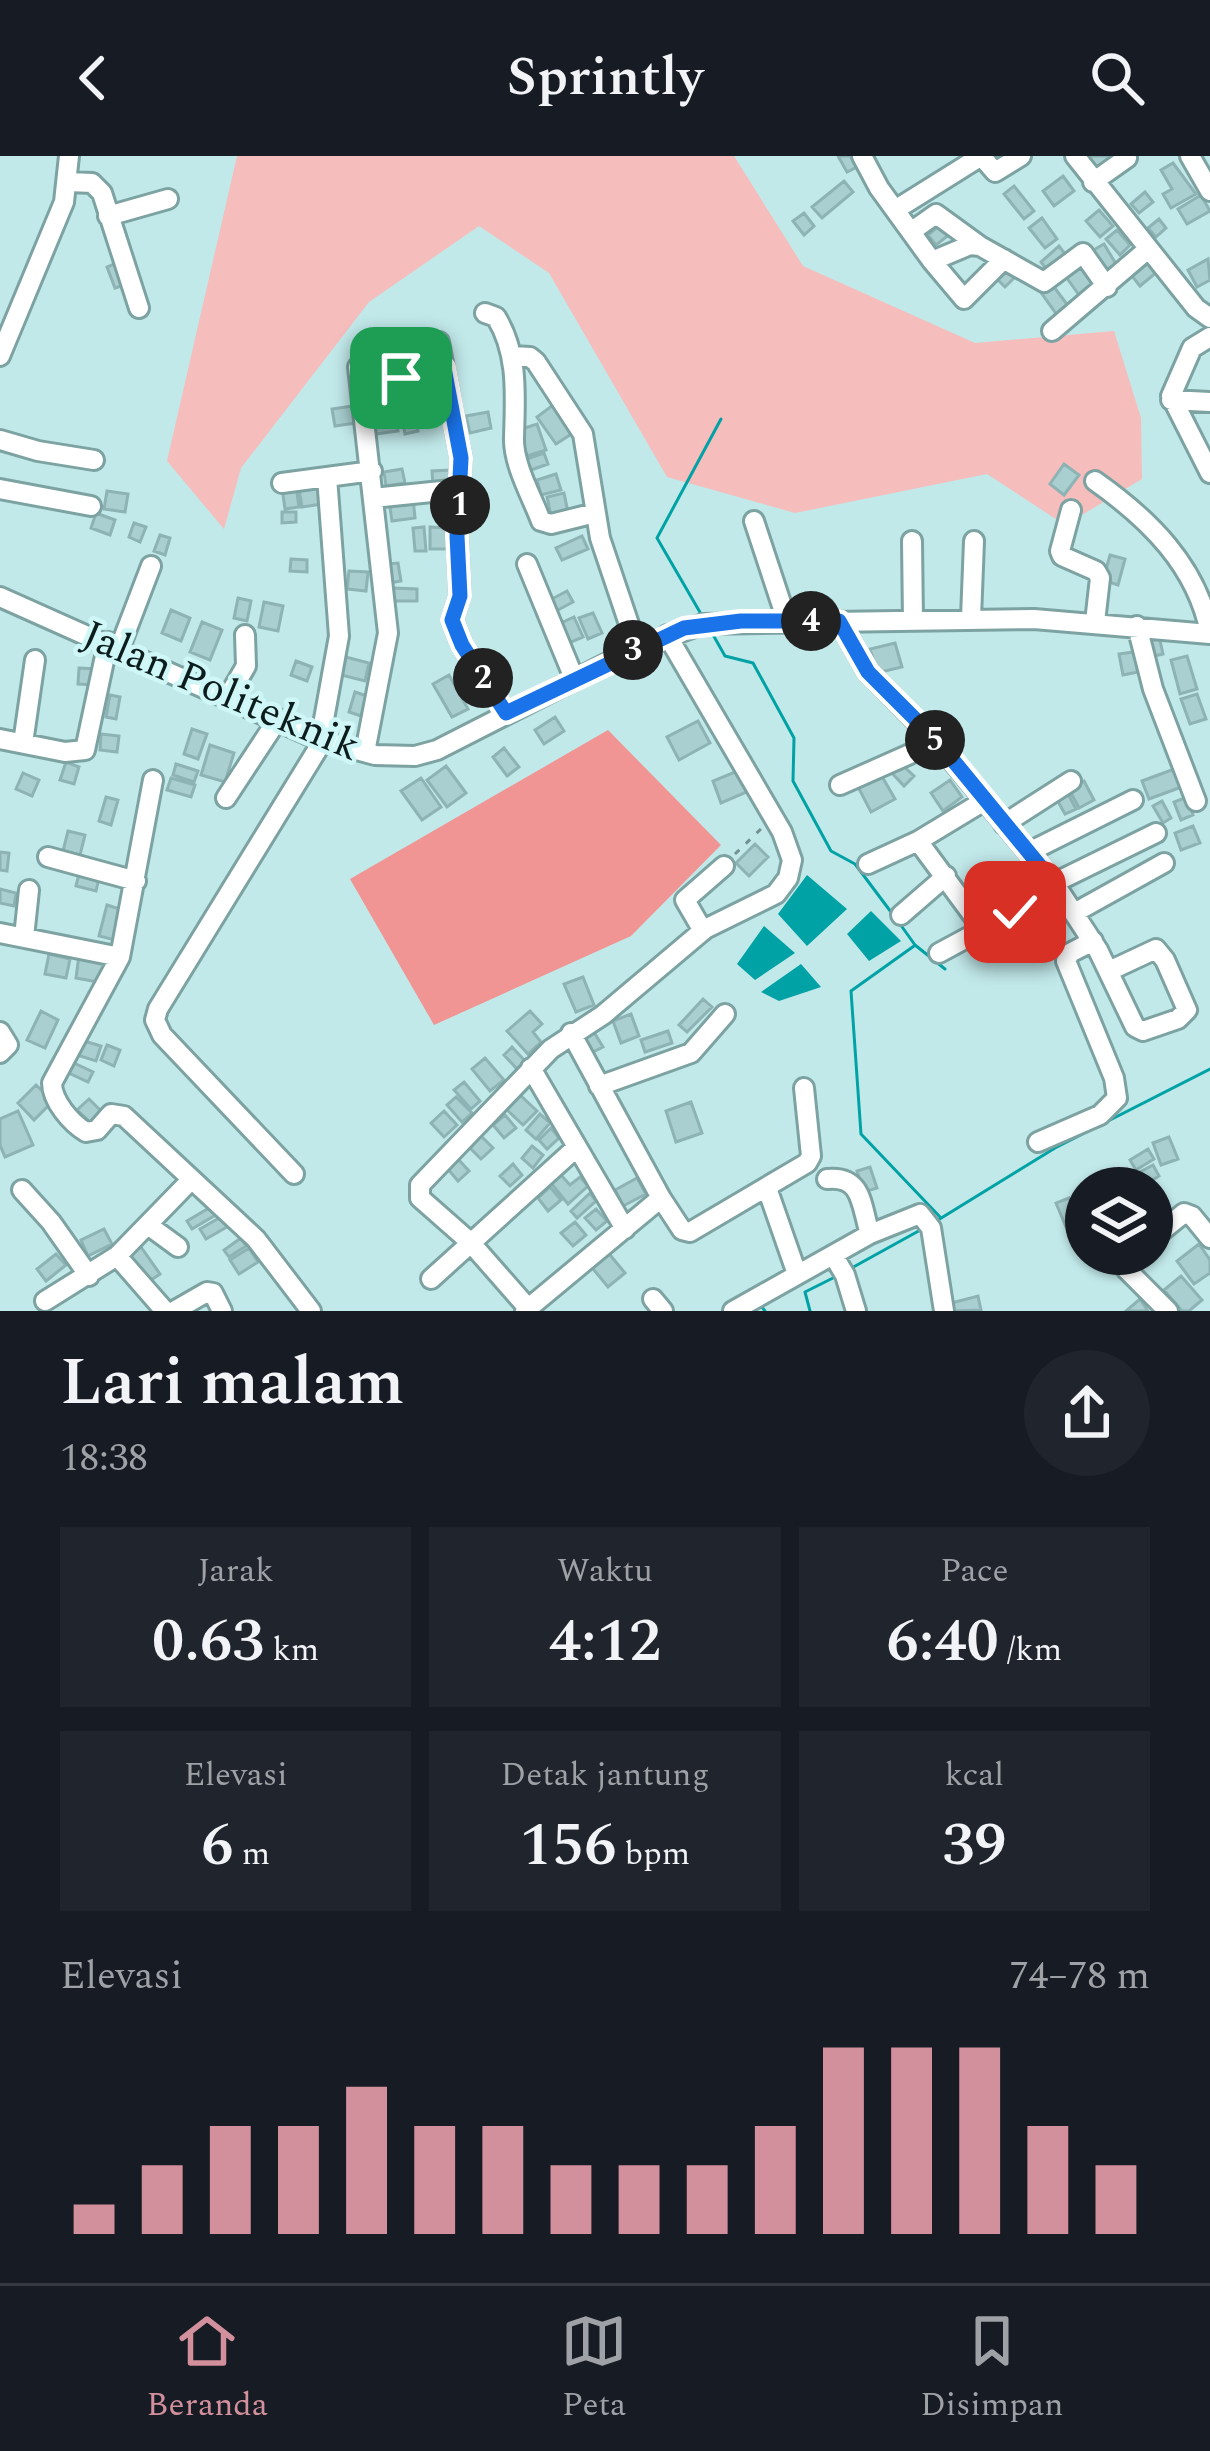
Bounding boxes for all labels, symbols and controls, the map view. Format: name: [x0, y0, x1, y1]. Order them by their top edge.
text: Sprintly: [507, 37, 703, 119]
icon: back: [60, 45, 126, 111]
icon: search: [1084, 45, 1150, 111]
pin: [350, 327, 452, 429]
icon: arrive: [368, 345, 434, 411]
pin: 1: [430, 475, 490, 535]
text: 1: [451, 480, 469, 530]
pin: 4: [781, 591, 841, 651]
text: 4: [802, 596, 820, 646]
street label: Jalan Politeknik: [72, 604, 370, 778]
pin: 3: [603, 620, 663, 680]
text: 3: [624, 625, 642, 675]
pin: 2: [453, 648, 513, 708]
text: 2: [474, 653, 492, 703]
pin: 5: [905, 710, 965, 770]
text: 5: [926, 715, 944, 765]
pin: [964, 861, 1066, 963]
icon: check: [982, 879, 1048, 945]
map controls: [1065, 1167, 1173, 1275]
button: layers: [1065, 1167, 1173, 1275]
text: Lari malam: [60, 1333, 404, 1434]
button: share: [1024, 1350, 1150, 1476]
text: 18:38: [60, 1429, 148, 1488]
text: Jarak: [198, 1546, 274, 1596]
text: Waktu: [557, 1546, 653, 1596]
text: Pace: [940, 1546, 1008, 1596]
text: 0.63: [152, 1596, 264, 1688]
text: 4:12: [549, 1596, 661, 1688]
text: 6:40: [887, 1596, 999, 1688]
text: km: [264, 1625, 319, 1675]
text: /km: [999, 1625, 1062, 1675]
text: Elevasi: [184, 1750, 288, 1800]
text: Detak jantung: [501, 1750, 709, 1800]
text: kcal: [945, 1750, 1004, 1800]
text: 6: [201, 1800, 233, 1892]
text: 156: [520, 1800, 616, 1892]
text: 39: [942, 1800, 1006, 1892]
text: m: [233, 1829, 270, 1879]
text: bpm: [616, 1829, 690, 1879]
text: Elevasi: [60, 1947, 183, 2006]
text: 74–78 m: [1009, 1947, 1150, 2006]
tab: Beranda: [147, 2308, 268, 2430]
tab: Peta: [561, 2308, 627, 2430]
tab: Disimpan: [920, 2308, 1063, 2430]

